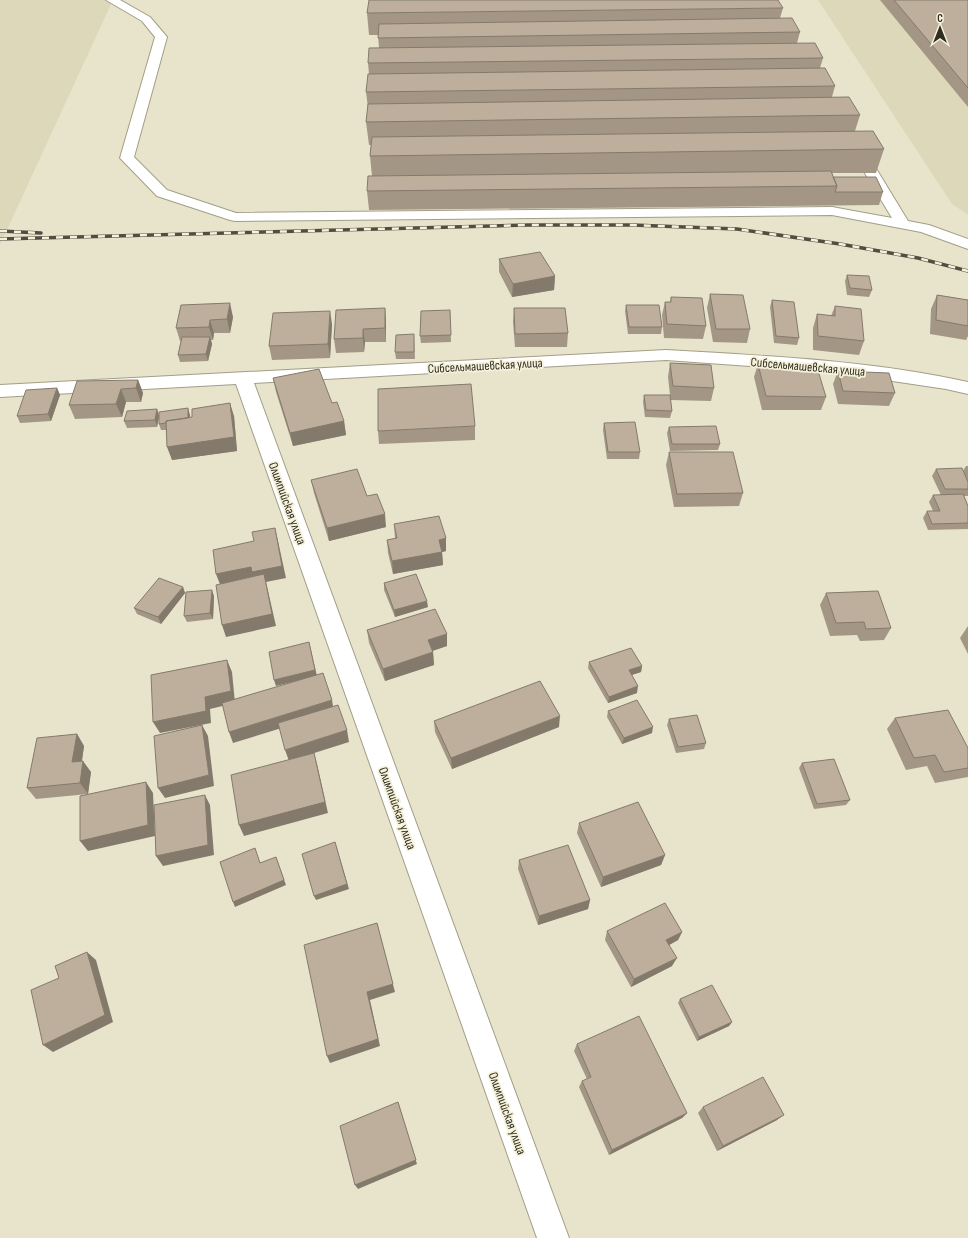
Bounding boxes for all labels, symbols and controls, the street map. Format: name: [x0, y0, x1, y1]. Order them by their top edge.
north arrow: [920, 8, 960, 48]
text: С: [937, 12, 943, 25]
street label: Сибсельмашевская улица: [750, 354, 866, 380]
street label: Сибсельмашевская улица: [427, 355, 543, 377]
street label: Олимпийская улица: [265, 460, 309, 547]
street label: Олимпийская улица: [375, 765, 419, 852]
street label: Олимпийская улица: [485, 1070, 529, 1157]

